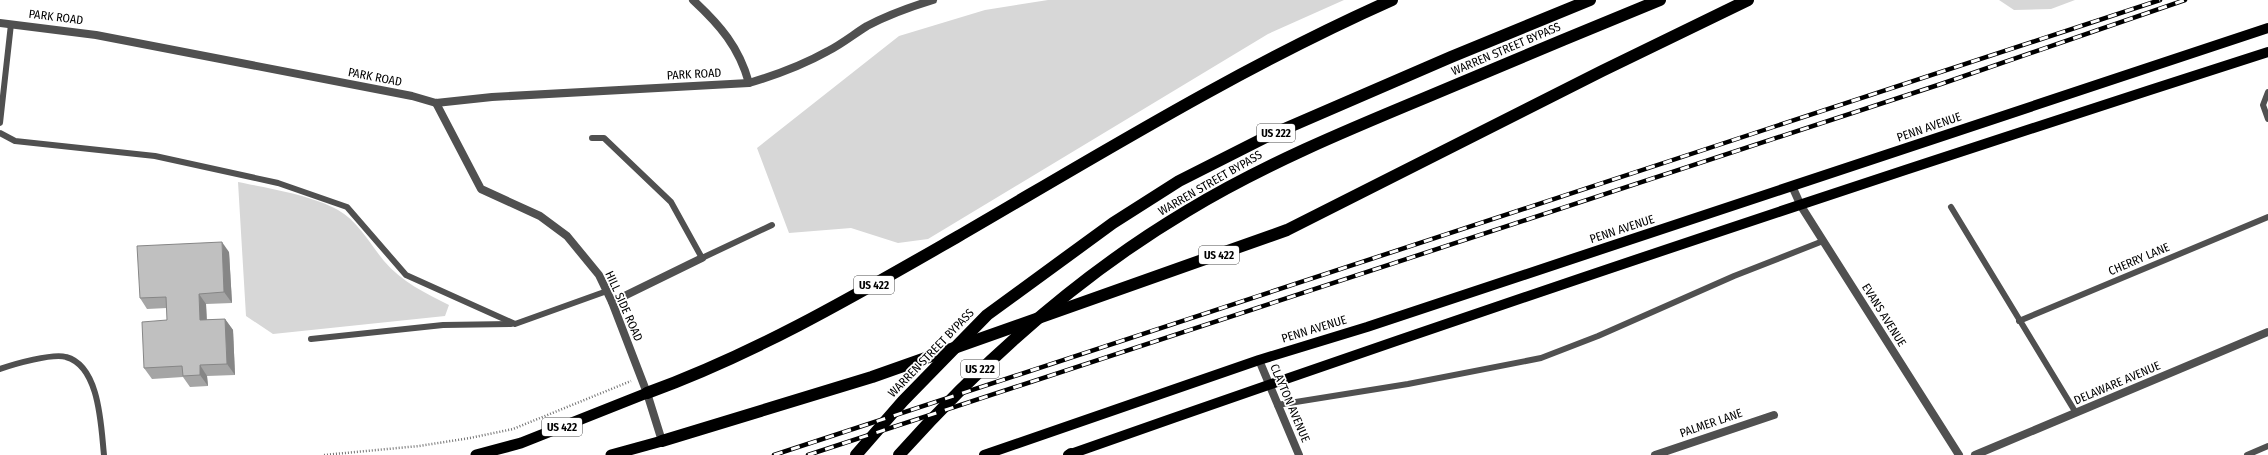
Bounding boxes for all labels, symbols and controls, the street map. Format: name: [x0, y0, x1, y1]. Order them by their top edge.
street label: PARK ROAD: [28, 7, 84, 27]
street label: WARREN STREET BYPASS: [1449, 20, 1563, 78]
street label: PARK ROAD: [347, 65, 403, 89]
street label: PARK ROAD: [666, 66, 722, 82]
street label: PENN AVENUE: [1895, 109, 1963, 145]
road number: US 222: [1257, 124, 1295, 142]
street label: WARREN STREET BYPASS: [1156, 148, 1264, 218]
street label: PENN AVENUE: [1588, 212, 1656, 246]
street label: CHERRY LANE: [2106, 240, 2172, 278]
road number: US 422: [1199, 246, 1239, 264]
street label: HILL SIDE ROAD: [602, 269, 646, 343]
road number: US 422: [854, 276, 894, 294]
street label: EVANS AVENUE: [1859, 281, 1909, 349]
street label: WARREN STREET BYPASS: [885, 306, 977, 400]
street label: PENN AVENUE: [1280, 312, 1349, 346]
street label: DELAWARE AVENUE: [2072, 358, 2163, 407]
road number: US 222: [961, 360, 999, 378]
street label: CLAYTON AVENUE: [1267, 362, 1313, 445]
street label: PALMER LANE: [1678, 406, 1744, 440]
road number: US 422: [542, 418, 582, 436]

